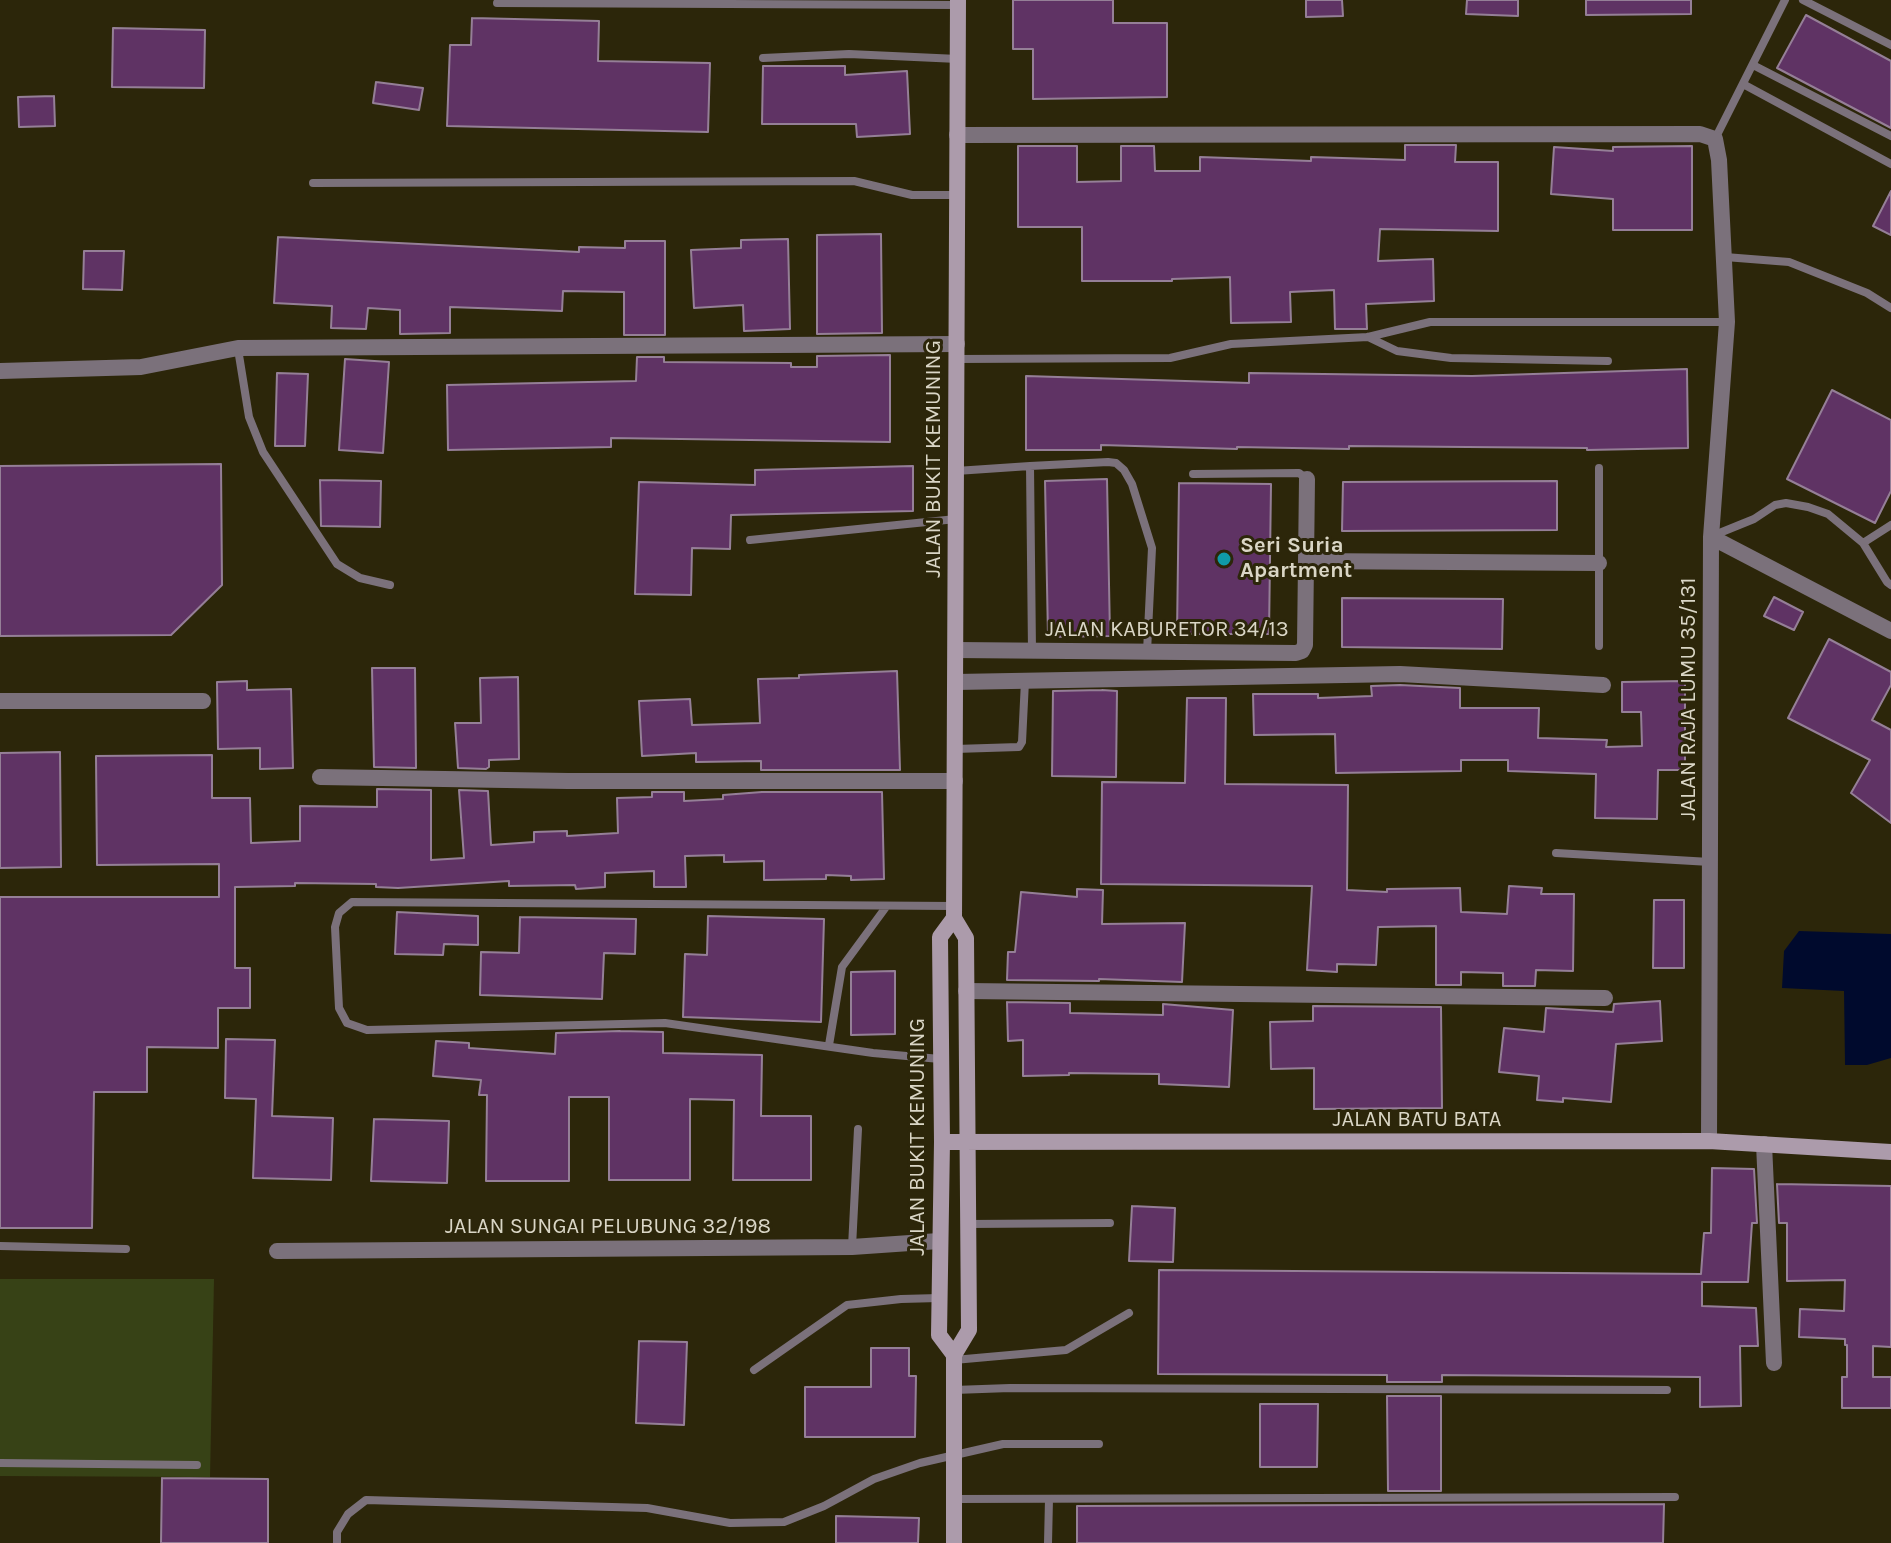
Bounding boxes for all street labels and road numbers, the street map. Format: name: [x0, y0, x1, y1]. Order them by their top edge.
street label: JALAN BUKIT KEMUNING: [921, 340, 947, 578]
street label: JALAN RAJA LUMU 35/131: [1676, 578, 1702, 820]
street label: JALAN KABURETOR 34/13: [1045, 617, 1289, 643]
street label: JALAN BUKIT KEMUNING: [905, 1018, 931, 1256]
street label: JALAN BATU BATA: [1333, 1107, 1501, 1133]
street label: JALAN SUNGAI PELUBUNG 32/198: [445, 1214, 771, 1240]

